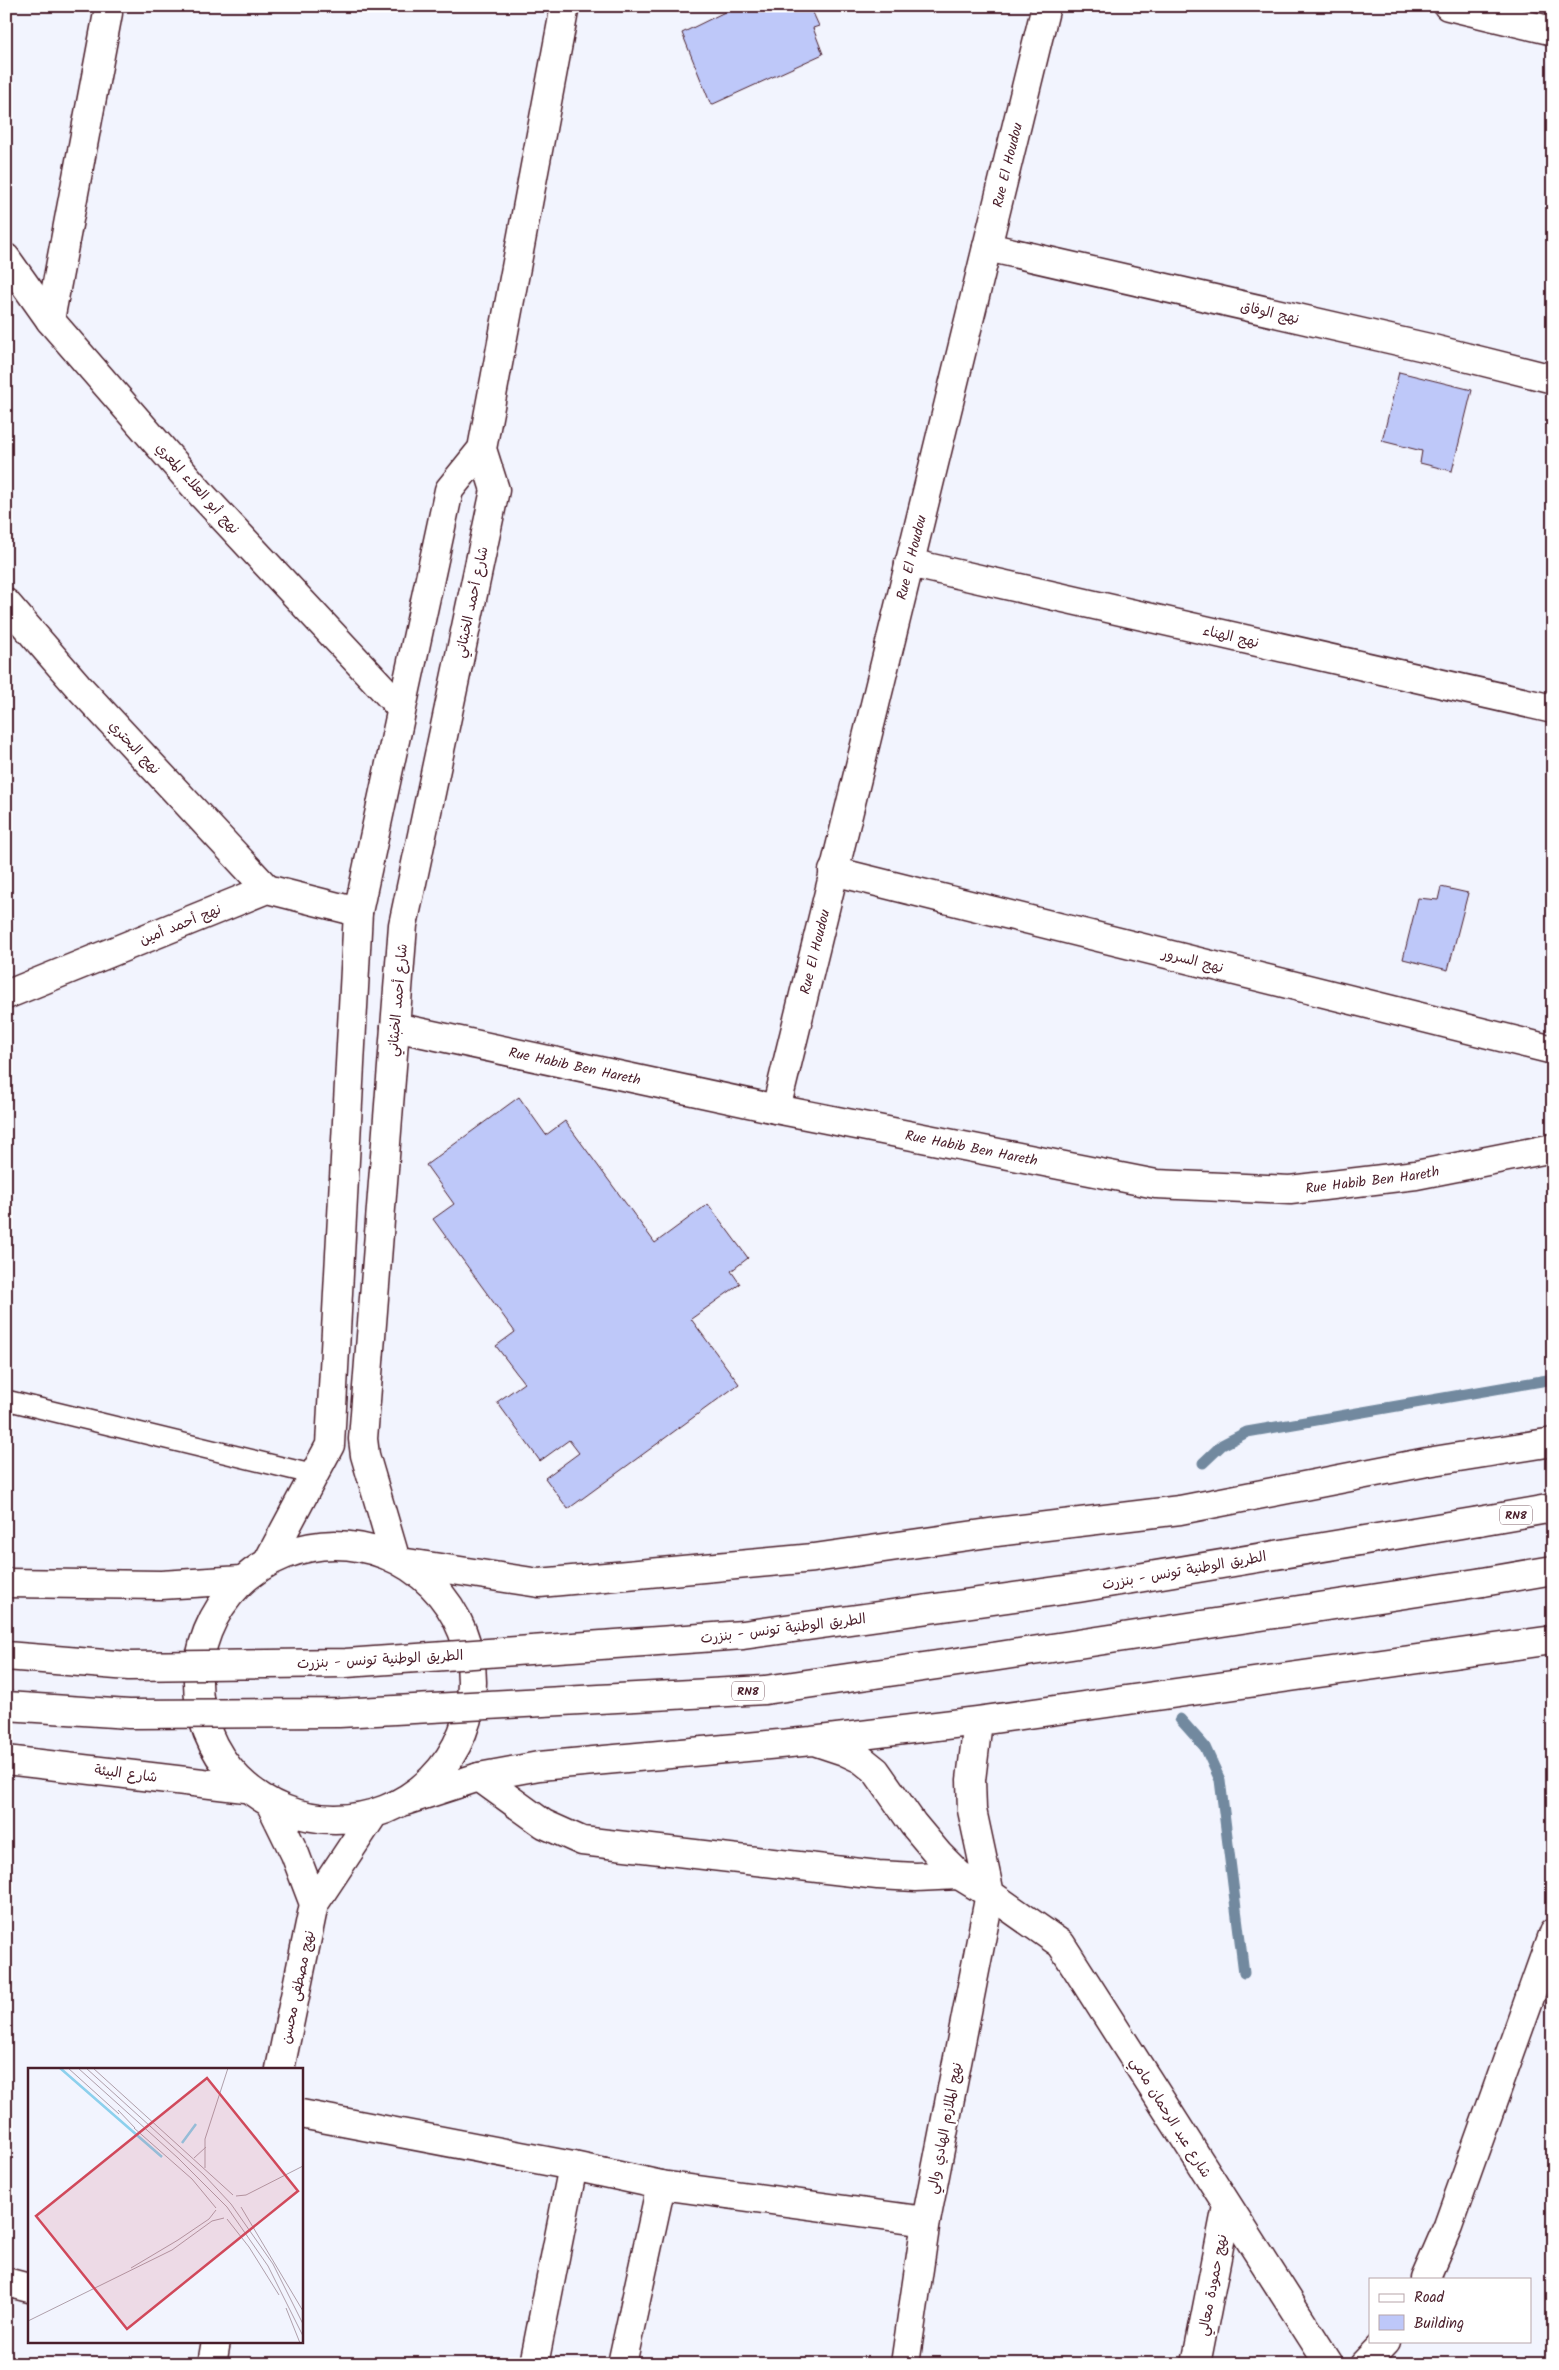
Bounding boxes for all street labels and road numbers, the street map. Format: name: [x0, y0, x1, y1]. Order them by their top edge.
street label: Rue El Houdou: [987, 120, 1029, 210]
street label: نهج الوفاق: [1238, 296, 1301, 330]
street label: نهج أبو العلاء المعري: [150, 438, 244, 539]
street label: Rue El Houdou: [891, 513, 933, 602]
street label: شارع أحمد الخبثاني: [449, 544, 496, 660]
street label: نهج الهناء: [1200, 620, 1261, 654]
street label: نهج البحتري: [103, 716, 165, 780]
street label: نهج أحمد أمين: [136, 899, 225, 951]
street label: Rue El Houdou: [795, 907, 837, 997]
street label: نهج السرور: [1159, 942, 1226, 979]
street label: شارع أحمد الخبثاني: [382, 943, 415, 1058]
street label: Rue Habib Ben Hareth: [507, 1042, 643, 1092]
street label: Rue Habib Ben Hareth: [903, 1125, 1040, 1172]
street label: Rue Habib Ben Hareth: [1304, 1161, 1441, 1200]
road number: RN8: [1500, 1506, 1532, 1524]
street label: الطريق الوطنية تونس - بنزرت: [1100, 1546, 1268, 1596]
street label: الطريق الوطنية تونس - بنزرت: [699, 1608, 867, 1650]
street label: الطريق الوطنية تونس - بنزرت: [296, 1645, 464, 1675]
road number: RN8: [732, 1682, 764, 1700]
street label: شارع البيئة: [93, 1759, 159, 1789]
street label: نهج مصطفى محسن: [275, 1928, 321, 2046]
street label: شارع عبد الرحمان مامي: [1123, 2053, 1216, 2183]
street label: نهج الملازم الهادي والي: [921, 2061, 969, 2196]
street label: نهج حمودة معالي: [1192, 2232, 1235, 2338]

